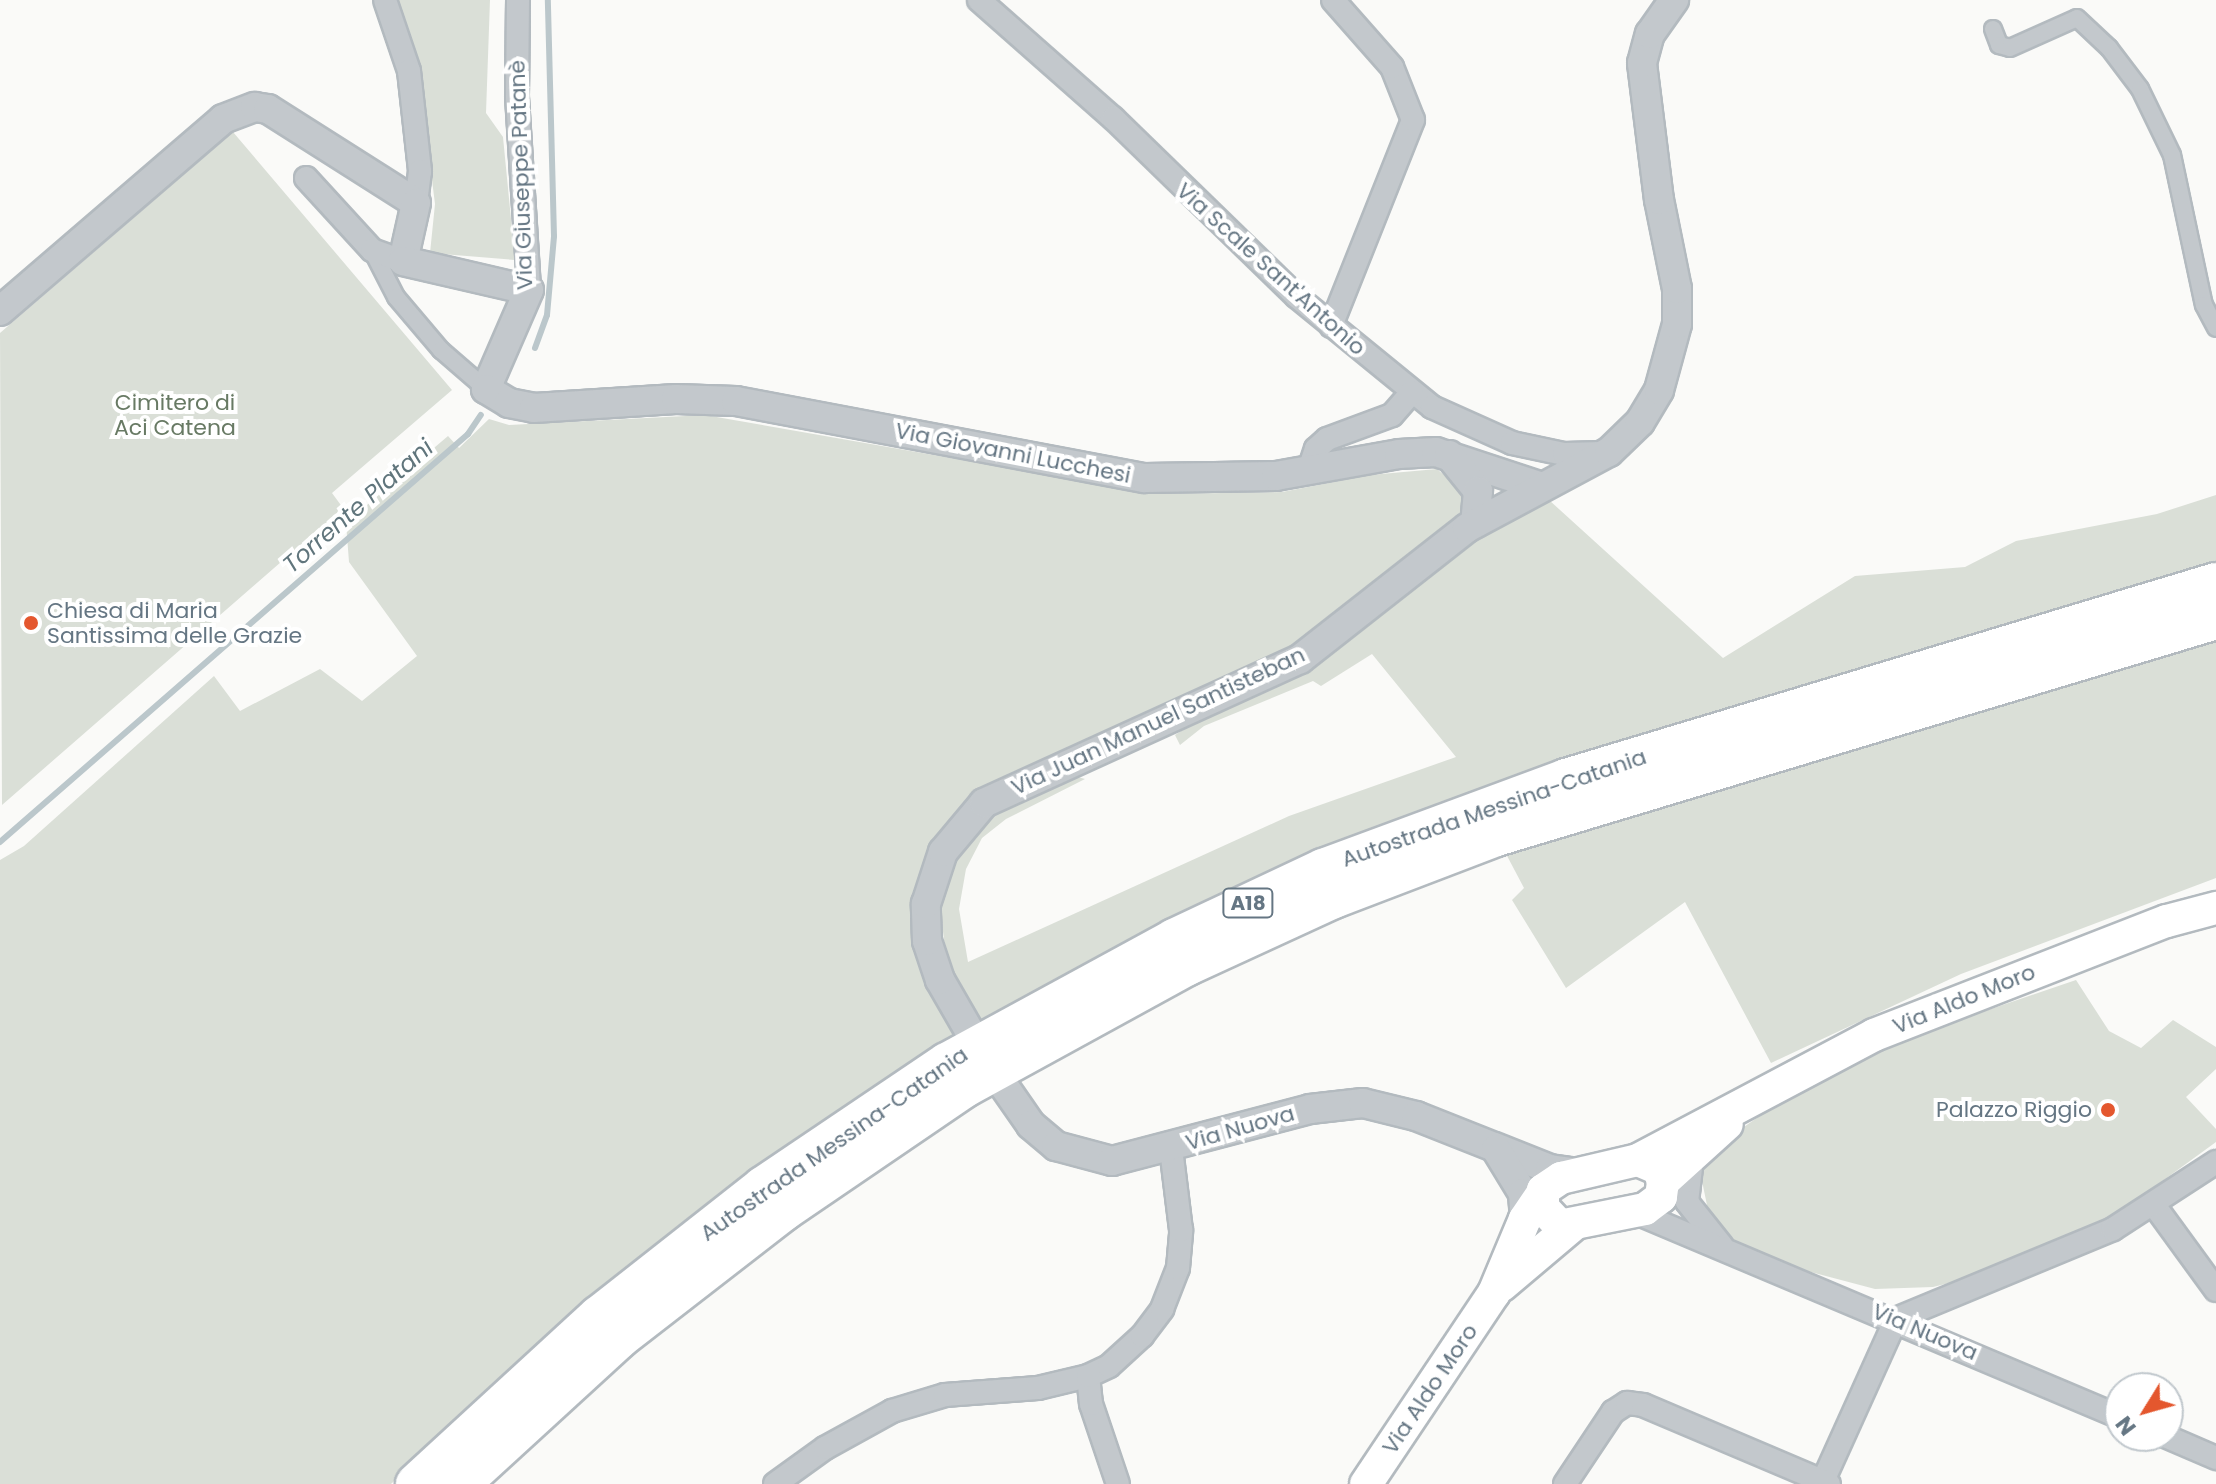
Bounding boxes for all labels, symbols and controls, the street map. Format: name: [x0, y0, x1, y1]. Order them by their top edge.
street label: Via Giuseppe Patanè: [504, 59, 538, 291]
street label: Via Scale Sant'Antonio: [1171, 177, 1371, 361]
park label: Cimitero di Aci Catena: [114, 389, 236, 440]
street label: Via Giovanni Lucchesi: [893, 417, 1133, 489]
water label: Torrente Platani: [277, 433, 439, 579]
place label: Chiesa di Maria Santissima delle Grazie: [47, 597, 302, 648]
marker: Chiesa di Maria Santissima delle Grazie: [22, 614, 40, 632]
street label: Via Juan Manuel Santisteban: [1007, 641, 1309, 801]
street label: Autostrada Messina-Catania: [1338, 743, 1650, 873]
road number: A18: [1222, 887, 1274, 919]
street label: Via Aldo Moro: [1889, 958, 2039, 1040]
street label: Autostrada Messina-Catania: [695, 1041, 973, 1247]
place label: Palazzo Riggio: [1936, 1097, 2092, 1123]
street label: Via Nuova: [1183, 1100, 1297, 1156]
marker: Palazzo Riggio: [2099, 1101, 2117, 1119]
street label: Via Nuova: [1868, 1298, 1982, 1366]
street label: Via Aldo Moro: [1377, 1319, 1483, 1459]
north arrow: [2104, 1372, 2184, 1452]
text: N: [2109, 1410, 2143, 1441]

